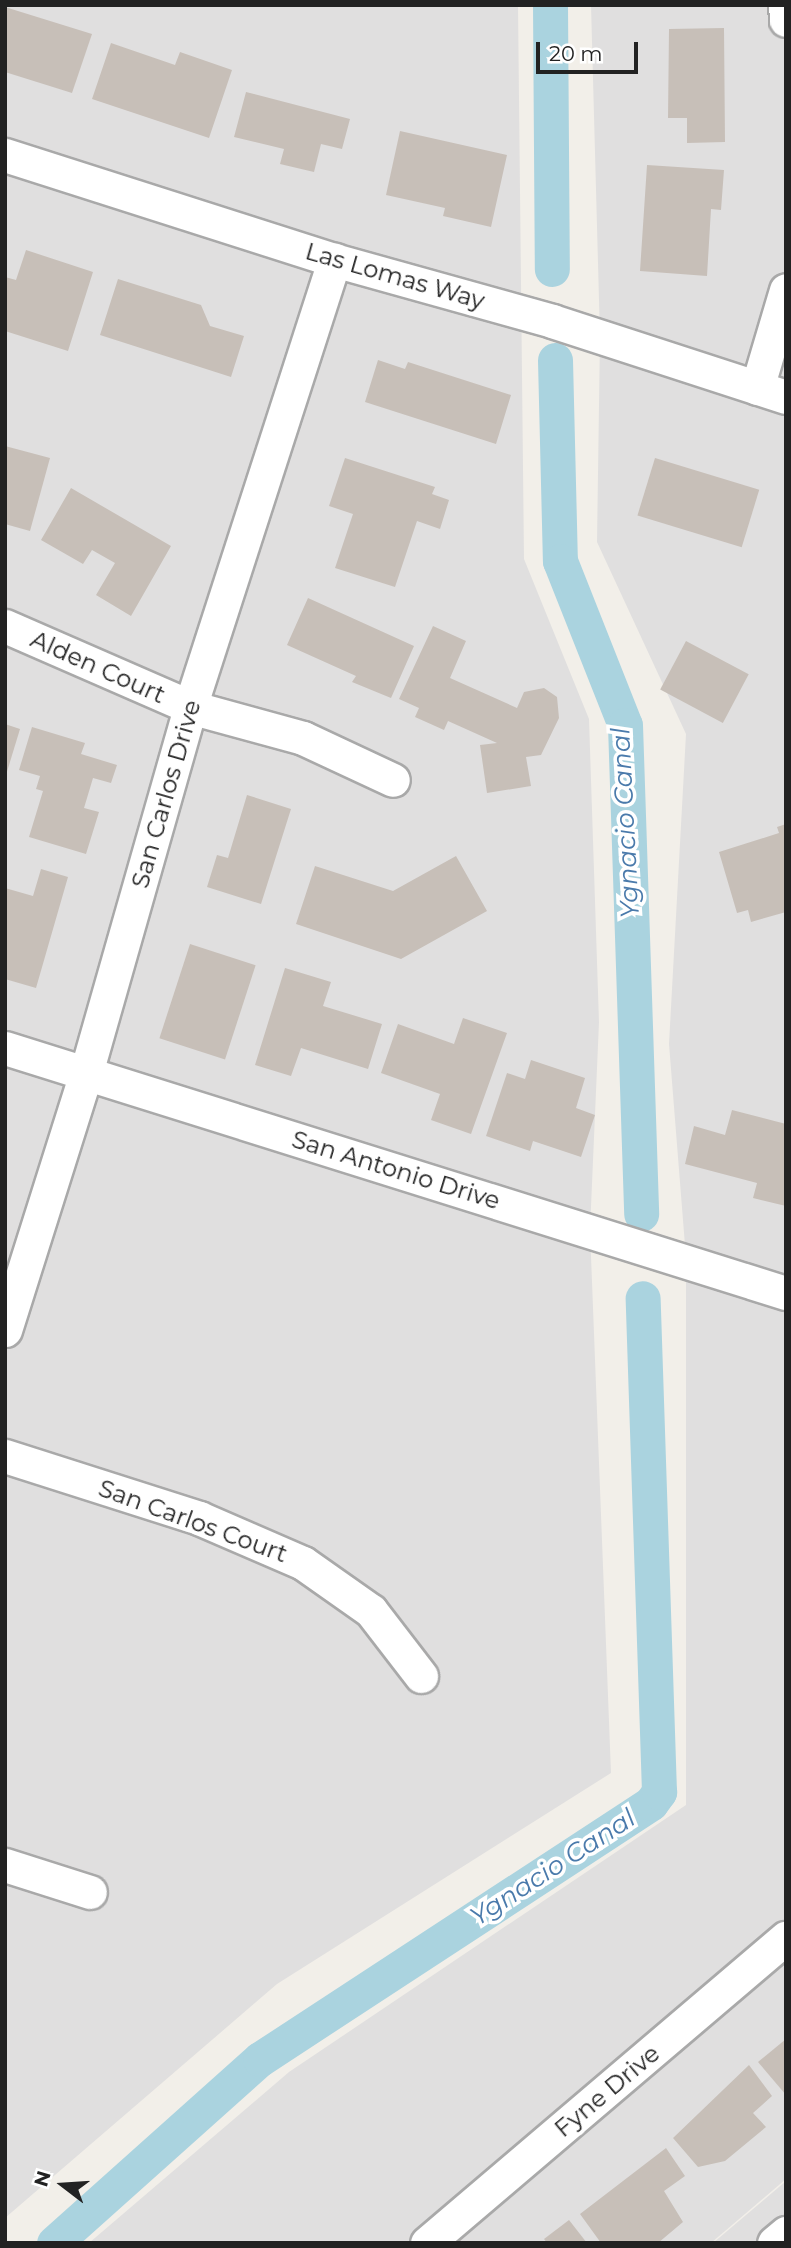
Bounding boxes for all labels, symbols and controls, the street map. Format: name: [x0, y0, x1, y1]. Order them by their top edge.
scale bar: [539, 28, 640, 72]
text: 20 m: [549, 41, 603, 66]
street label: Las Lomas Way: [302, 237, 488, 315]
street label: Alden Court: [26, 624, 170, 710]
street label: San Carlos Drive: [125, 697, 207, 891]
water label: Ygnacio Canal: [605, 727, 647, 919]
street label: San Antonio Drive: [288, 1125, 504, 1215]
street label: San Carlos Court: [95, 1473, 291, 1569]
water label: Ygnacio Canal: [464, 1803, 642, 1933]
street label: Fyne Drive: [549, 2039, 665, 2143]
north arrow: [28, 2150, 98, 2220]
text: N: [29, 2168, 56, 2189]

